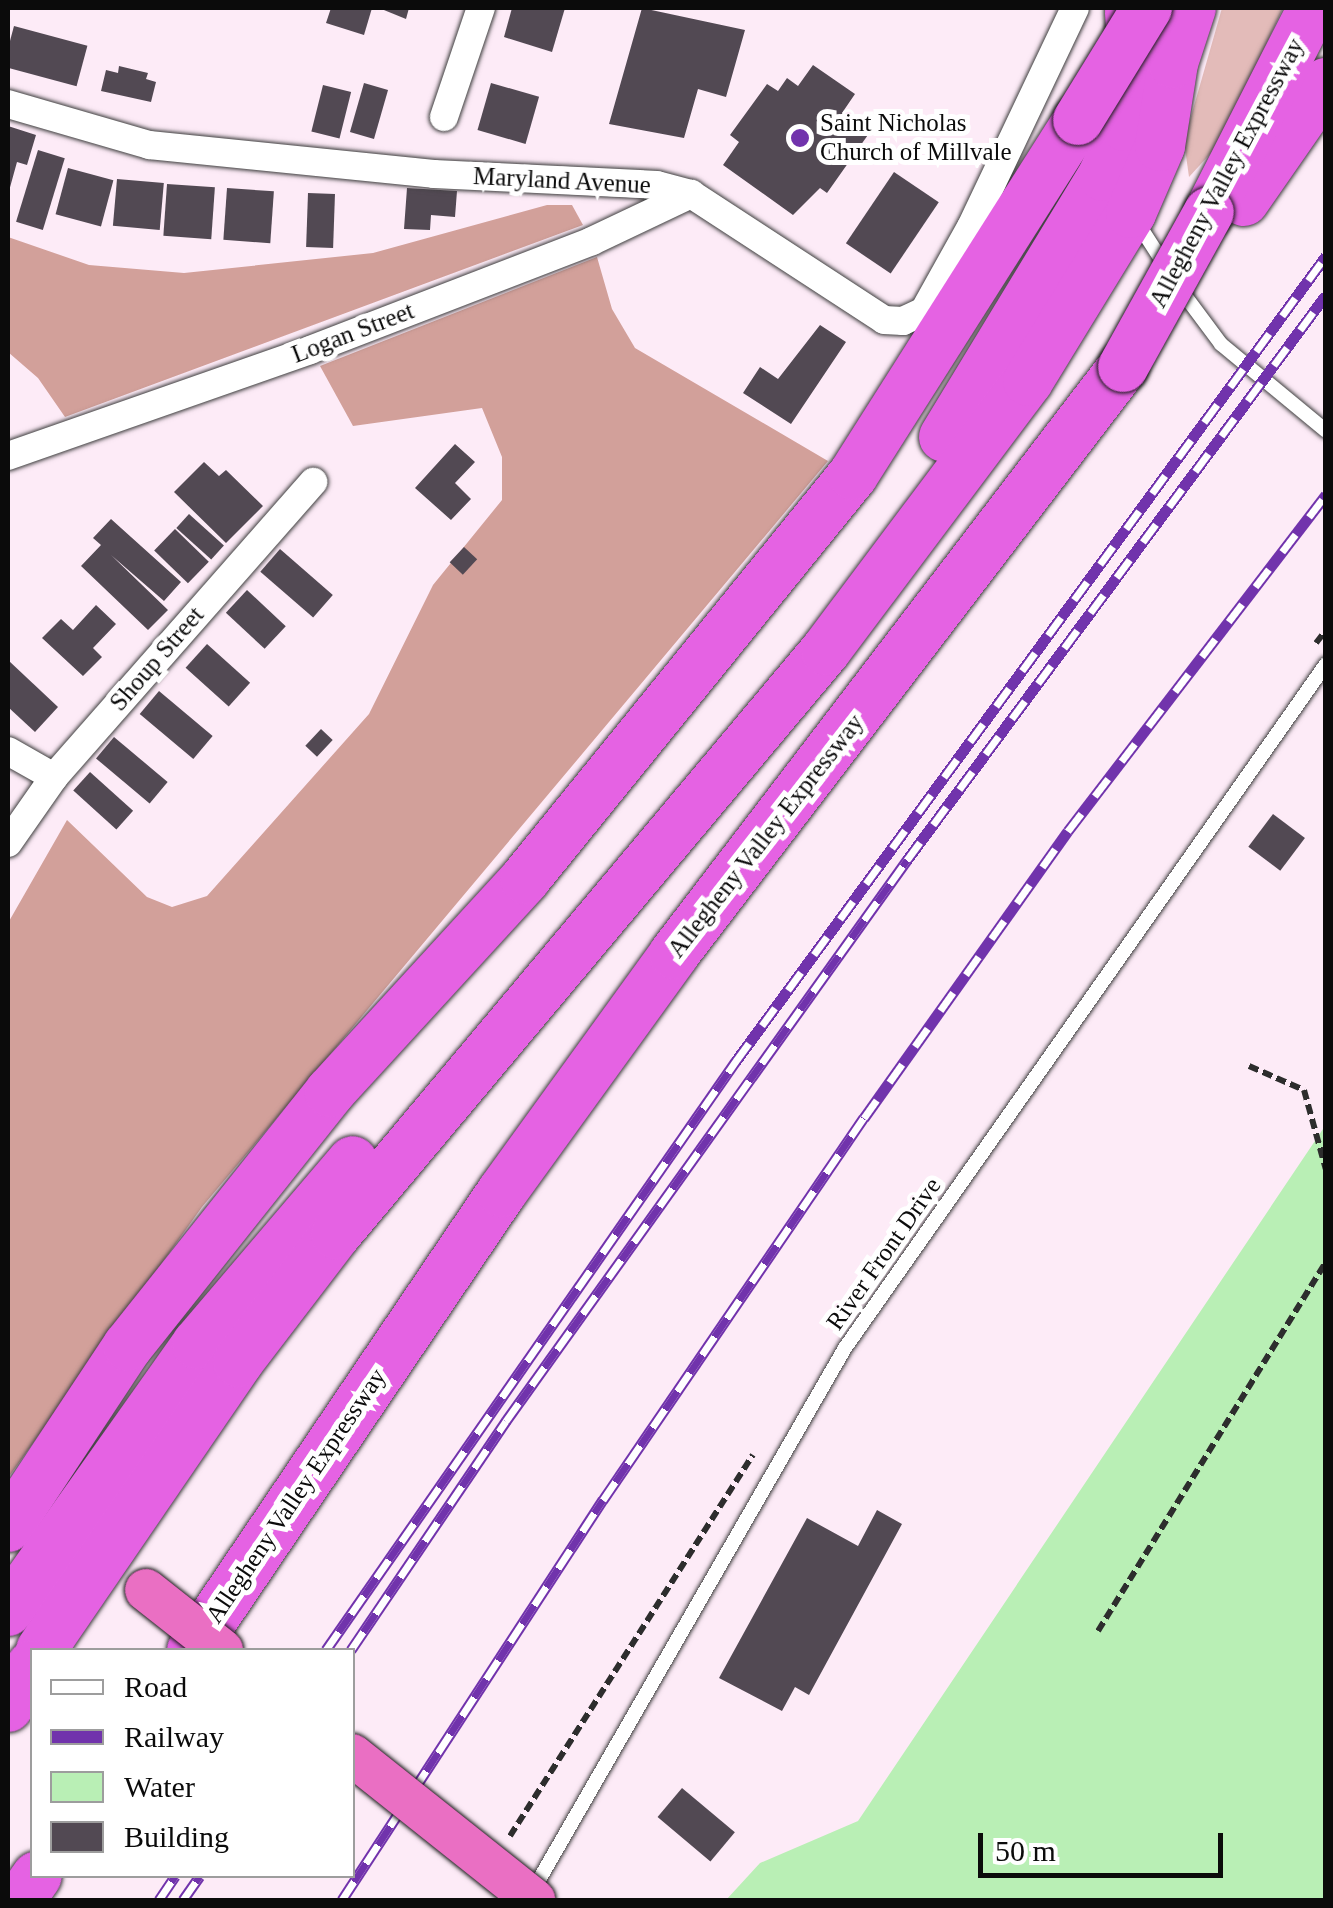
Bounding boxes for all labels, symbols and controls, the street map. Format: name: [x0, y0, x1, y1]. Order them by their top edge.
street label: Allegheny Valley Expressway: [1143, 33, 1311, 313]
place label: Saint Nicholas Church of Millvale: [820, 109, 1012, 168]
marker: Saint Nicholas Church of Millvale: [789, 127, 811, 149]
street label: Maryland Avenue: [472, 161, 652, 201]
street label: Logan Street: [288, 296, 418, 370]
street label: Shoup Street: [104, 601, 210, 717]
street label: Allegheny Valley Expressway: [661, 708, 871, 964]
street label: River Front Drive: [820, 1172, 948, 1336]
street label: Allegheny Valley Expressway: [199, 1363, 393, 1629]
legend: [30, 1648, 355, 1878]
text: Road: [124, 1670, 187, 1703]
text: Railway: [124, 1720, 224, 1753]
text: Water: [124, 1770, 195, 1803]
scale bar: [983, 1813, 1228, 1875]
text: Building: [124, 1820, 229, 1853]
text: 50 m: [995, 1834, 1056, 1867]

